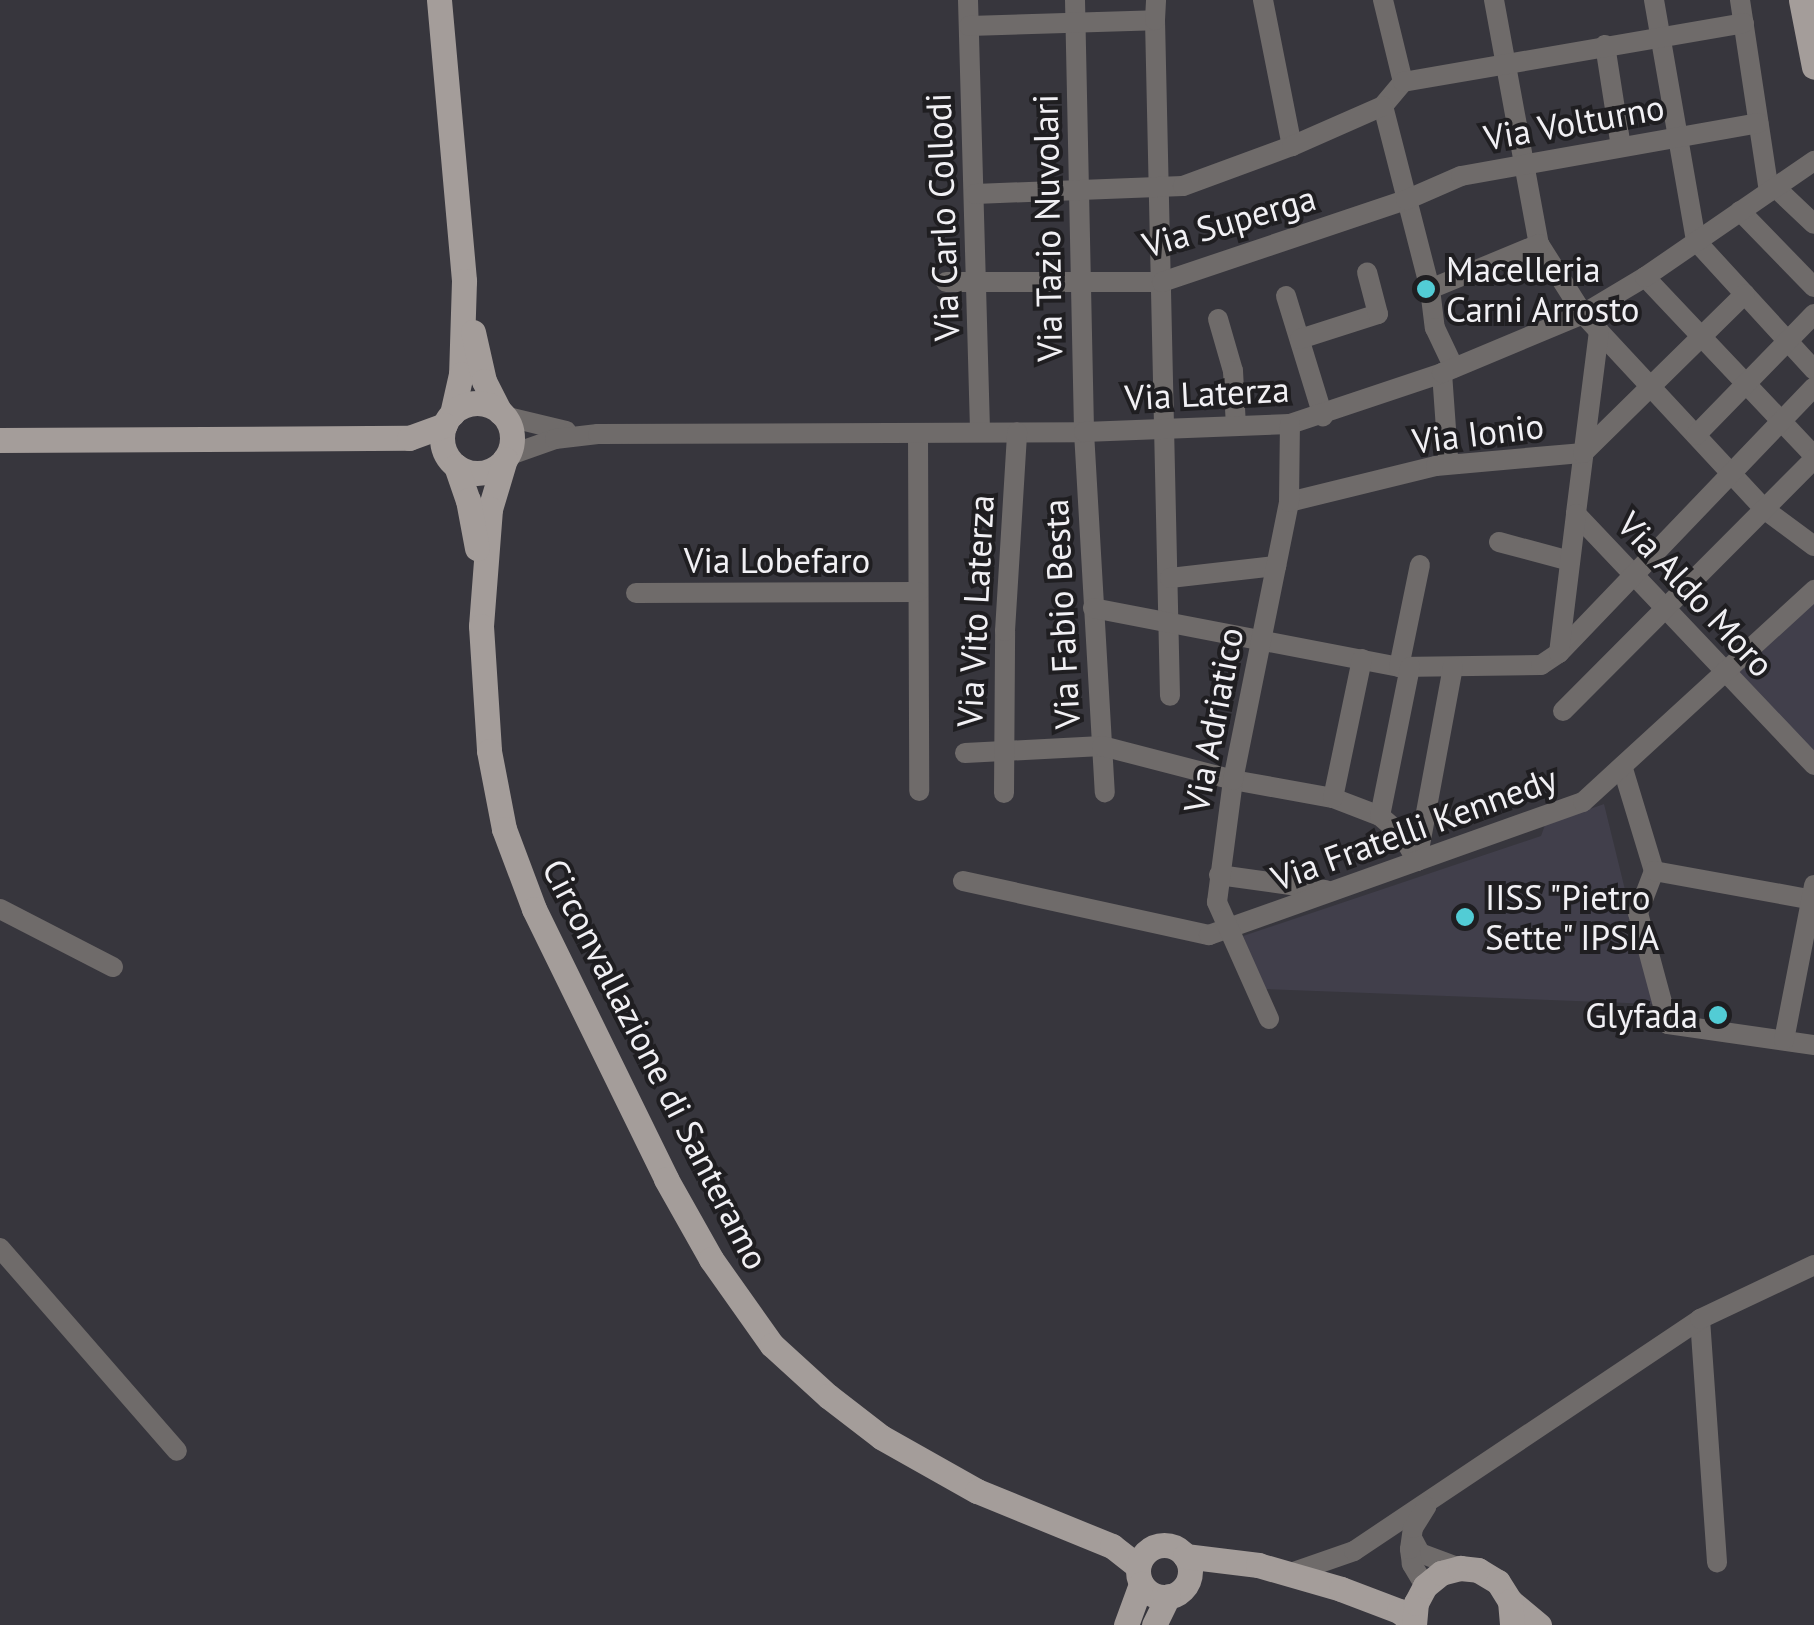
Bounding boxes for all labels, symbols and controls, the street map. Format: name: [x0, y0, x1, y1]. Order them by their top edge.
street label: Via Volturno: [1480, 85, 1668, 159]
street label: Via Carlo Collodi: [917, 92, 967, 342]
street label: Via Tazio Nuvolari: [1024, 93, 1070, 363]
street label: Via Superga: [1138, 176, 1320, 266]
place label: Macelleria Carni Arrosto: [1446, 248, 1641, 330]
marker: Macelleria Carni Arrosto: [1415, 278, 1437, 300]
street label: Via Laterza: [1124, 368, 1290, 418]
street label: Via Ionio: [1410, 404, 1546, 462]
street label: Via Vito Laterza: [948, 493, 1002, 729]
street label: Via Fabio Besta: [1034, 498, 1088, 730]
street label: Via Aldo Moro: [1609, 503, 1783, 685]
street label: Via Lobefaro: [684, 539, 870, 581]
street label: Via Adriatico: [1174, 623, 1252, 817]
street label: Via Fratelli Kennedy: [1266, 757, 1562, 899]
street label: Circonvallazione di Santeramo: [534, 852, 778, 1276]
place label: IISS "Pietro Sette" IPSIA: [1485, 876, 1662, 958]
marker: IISS "Pietro Sette" IPSIA: [1454, 906, 1476, 928]
place label: Glyfada: [1585, 994, 1698, 1036]
marker: Glyfada: [1707, 1004, 1729, 1026]

